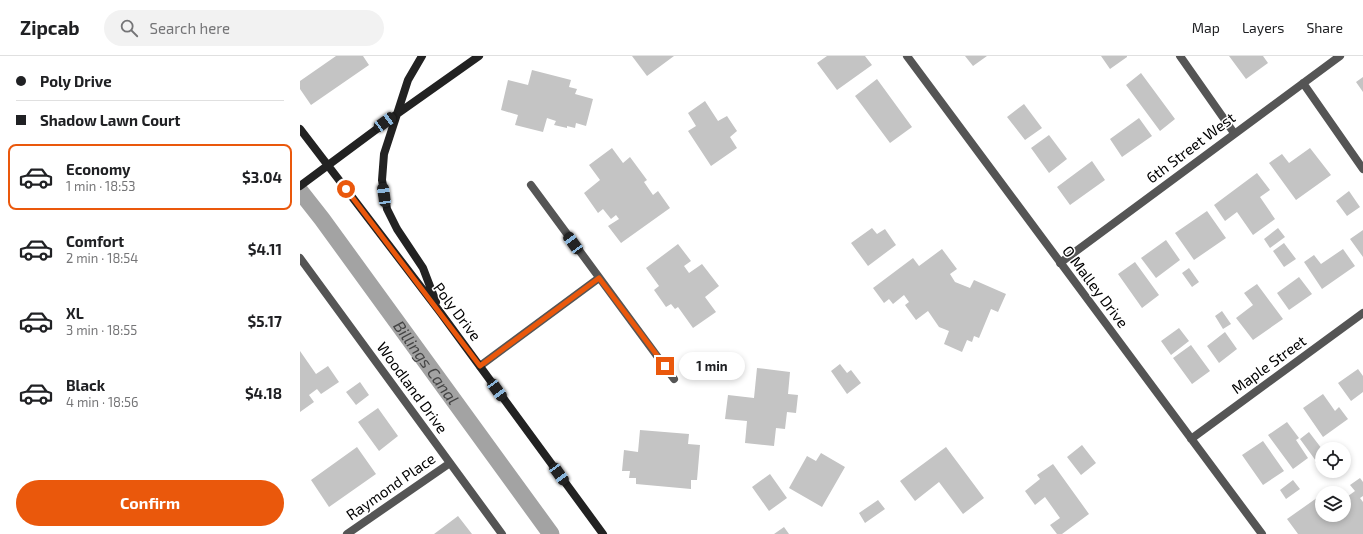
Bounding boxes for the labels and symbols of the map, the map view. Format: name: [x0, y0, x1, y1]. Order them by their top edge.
street label: 6th Street West: [1142, 108, 1239, 186]
car: [372, 110, 398, 134]
route start: [337, 180, 355, 198]
car: [376, 182, 392, 208]
car: [561, 230, 585, 256]
street label: O Malley Drive: [1059, 242, 1133, 331]
street label: Poly Drive: [430, 279, 485, 344]
water label: Billings Canal: [390, 317, 463, 408]
street label: Maple Street: [1228, 331, 1309, 397]
street label: Woodland Drive: [374, 338, 452, 437]
callout: 1 min: [679, 352, 745, 380]
route end: [656, 357, 674, 375]
car: [485, 377, 509, 403]
street label: Raymond Place: [342, 449, 438, 524]
car: [547, 461, 571, 487]

